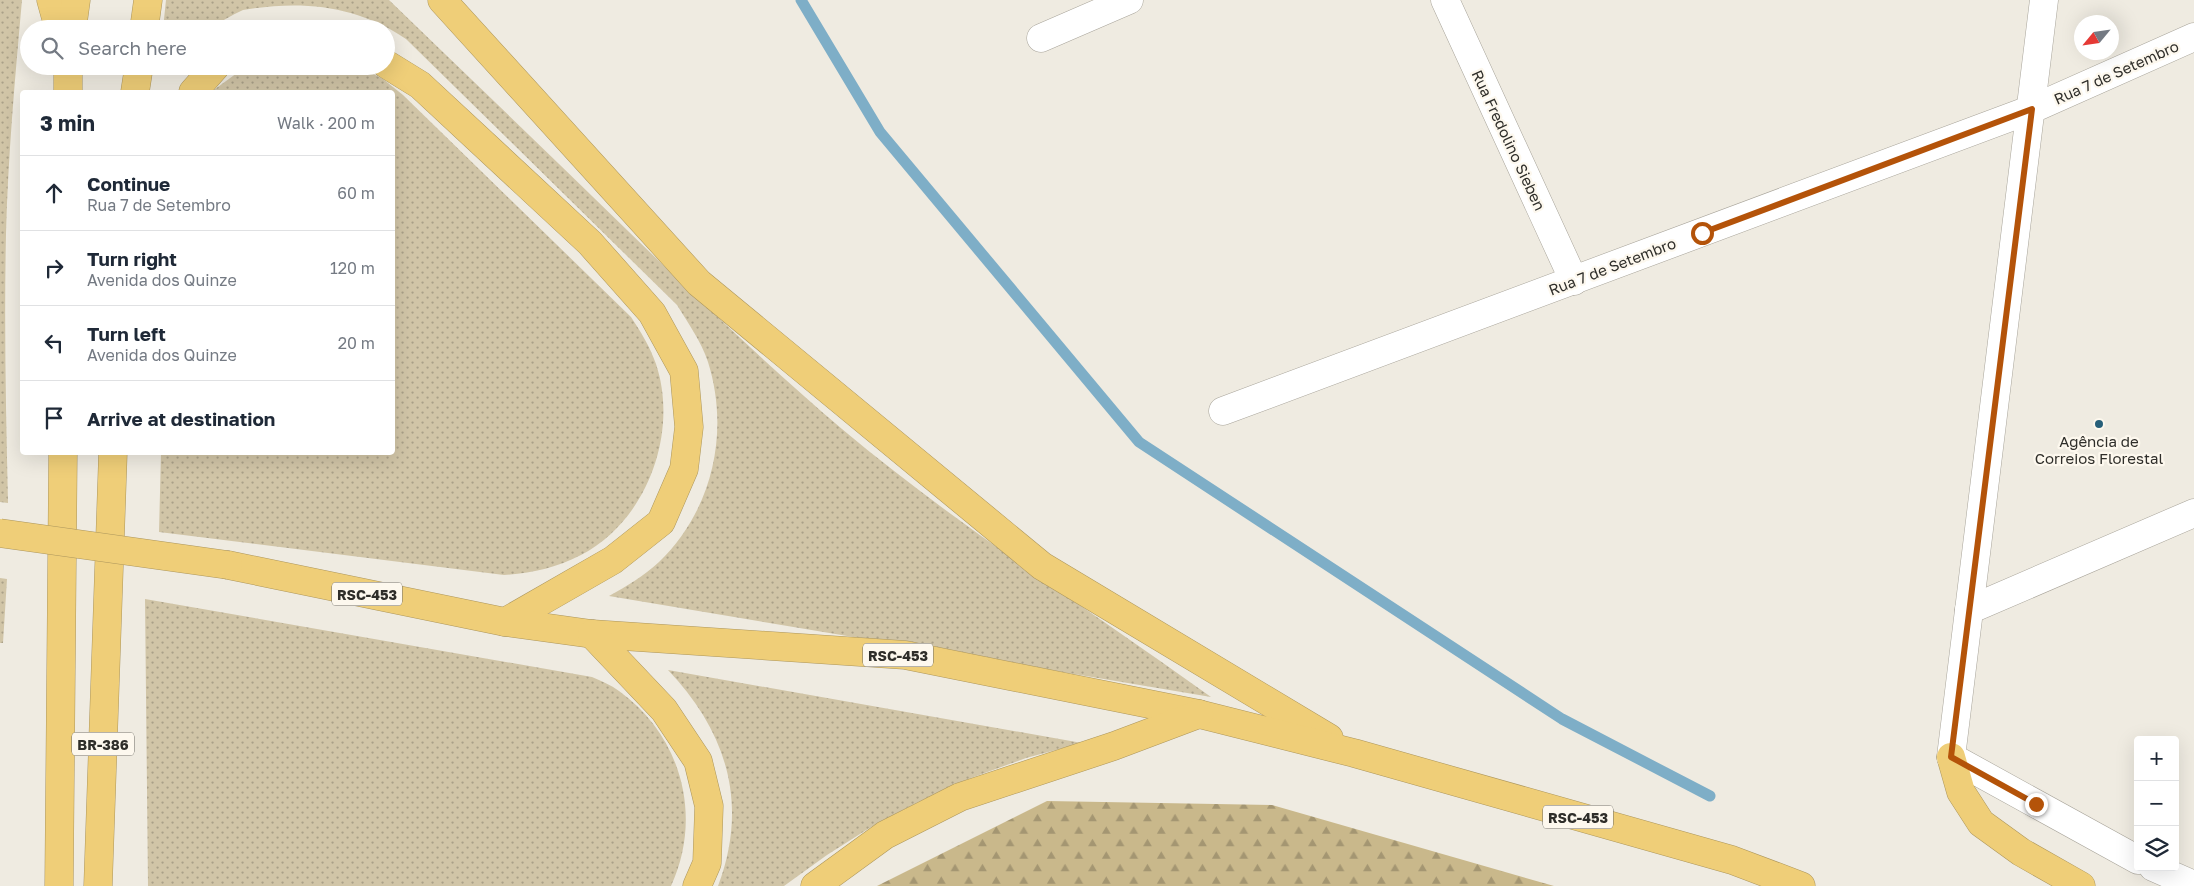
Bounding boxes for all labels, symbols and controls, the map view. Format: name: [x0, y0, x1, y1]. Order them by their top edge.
north arrow: [2074, 15, 2119, 60]
search box: [20, 20, 395, 75]
icon: search: [38, 34, 66, 62]
text: Search here: [78, 36, 187, 59]
street label: Rua 7 de Setembro: [2051, 36, 2181, 108]
street label: Rua Fredolino Sieben: [1469, 67, 1549, 213]
text: 3 min: [40, 110, 95, 136]
text: Walk · 200 m: [277, 113, 375, 133]
text: Continue: [87, 172, 170, 195]
icon: ahead: [40, 179, 68, 207]
text: 60 m: [337, 183, 375, 203]
text: Rua 7 de Setembro: [87, 195, 231, 215]
route start: [1691, 222, 1714, 245]
street label: Rua 7 de Setembro: [1546, 233, 1678, 299]
text: Turn right: [87, 247, 177, 270]
icon: right: [40, 254, 68, 282]
text: 120 m: [330, 258, 375, 278]
text: Avenida dos Quinze: [87, 270, 237, 290]
text: Turn left: [87, 322, 166, 345]
icon: left: [40, 329, 68, 357]
text: 20 m: [338, 333, 375, 353]
text: Avenida dos Quinze: [87, 345, 237, 365]
icon: arrive: [40, 404, 68, 432]
text: Arrive at destination: [87, 407, 275, 430]
marker: Agência de Correios Florestal: [2093, 418, 2105, 430]
place label: Agência de Correios Florestal: [2035, 432, 2163, 467]
road number: RSC-453: [332, 582, 402, 606]
road number: RSC-453: [863, 644, 933, 666]
road number: BR-386: [72, 732, 134, 756]
map controls: [2134, 736, 2179, 871]
button: +: [2134, 736, 2179, 781]
button: −: [2134, 781, 2179, 826]
route end: [2025, 793, 2048, 816]
road number: RSC-453: [1543, 806, 1613, 829]
button: layers: [2134, 826, 2179, 871]

